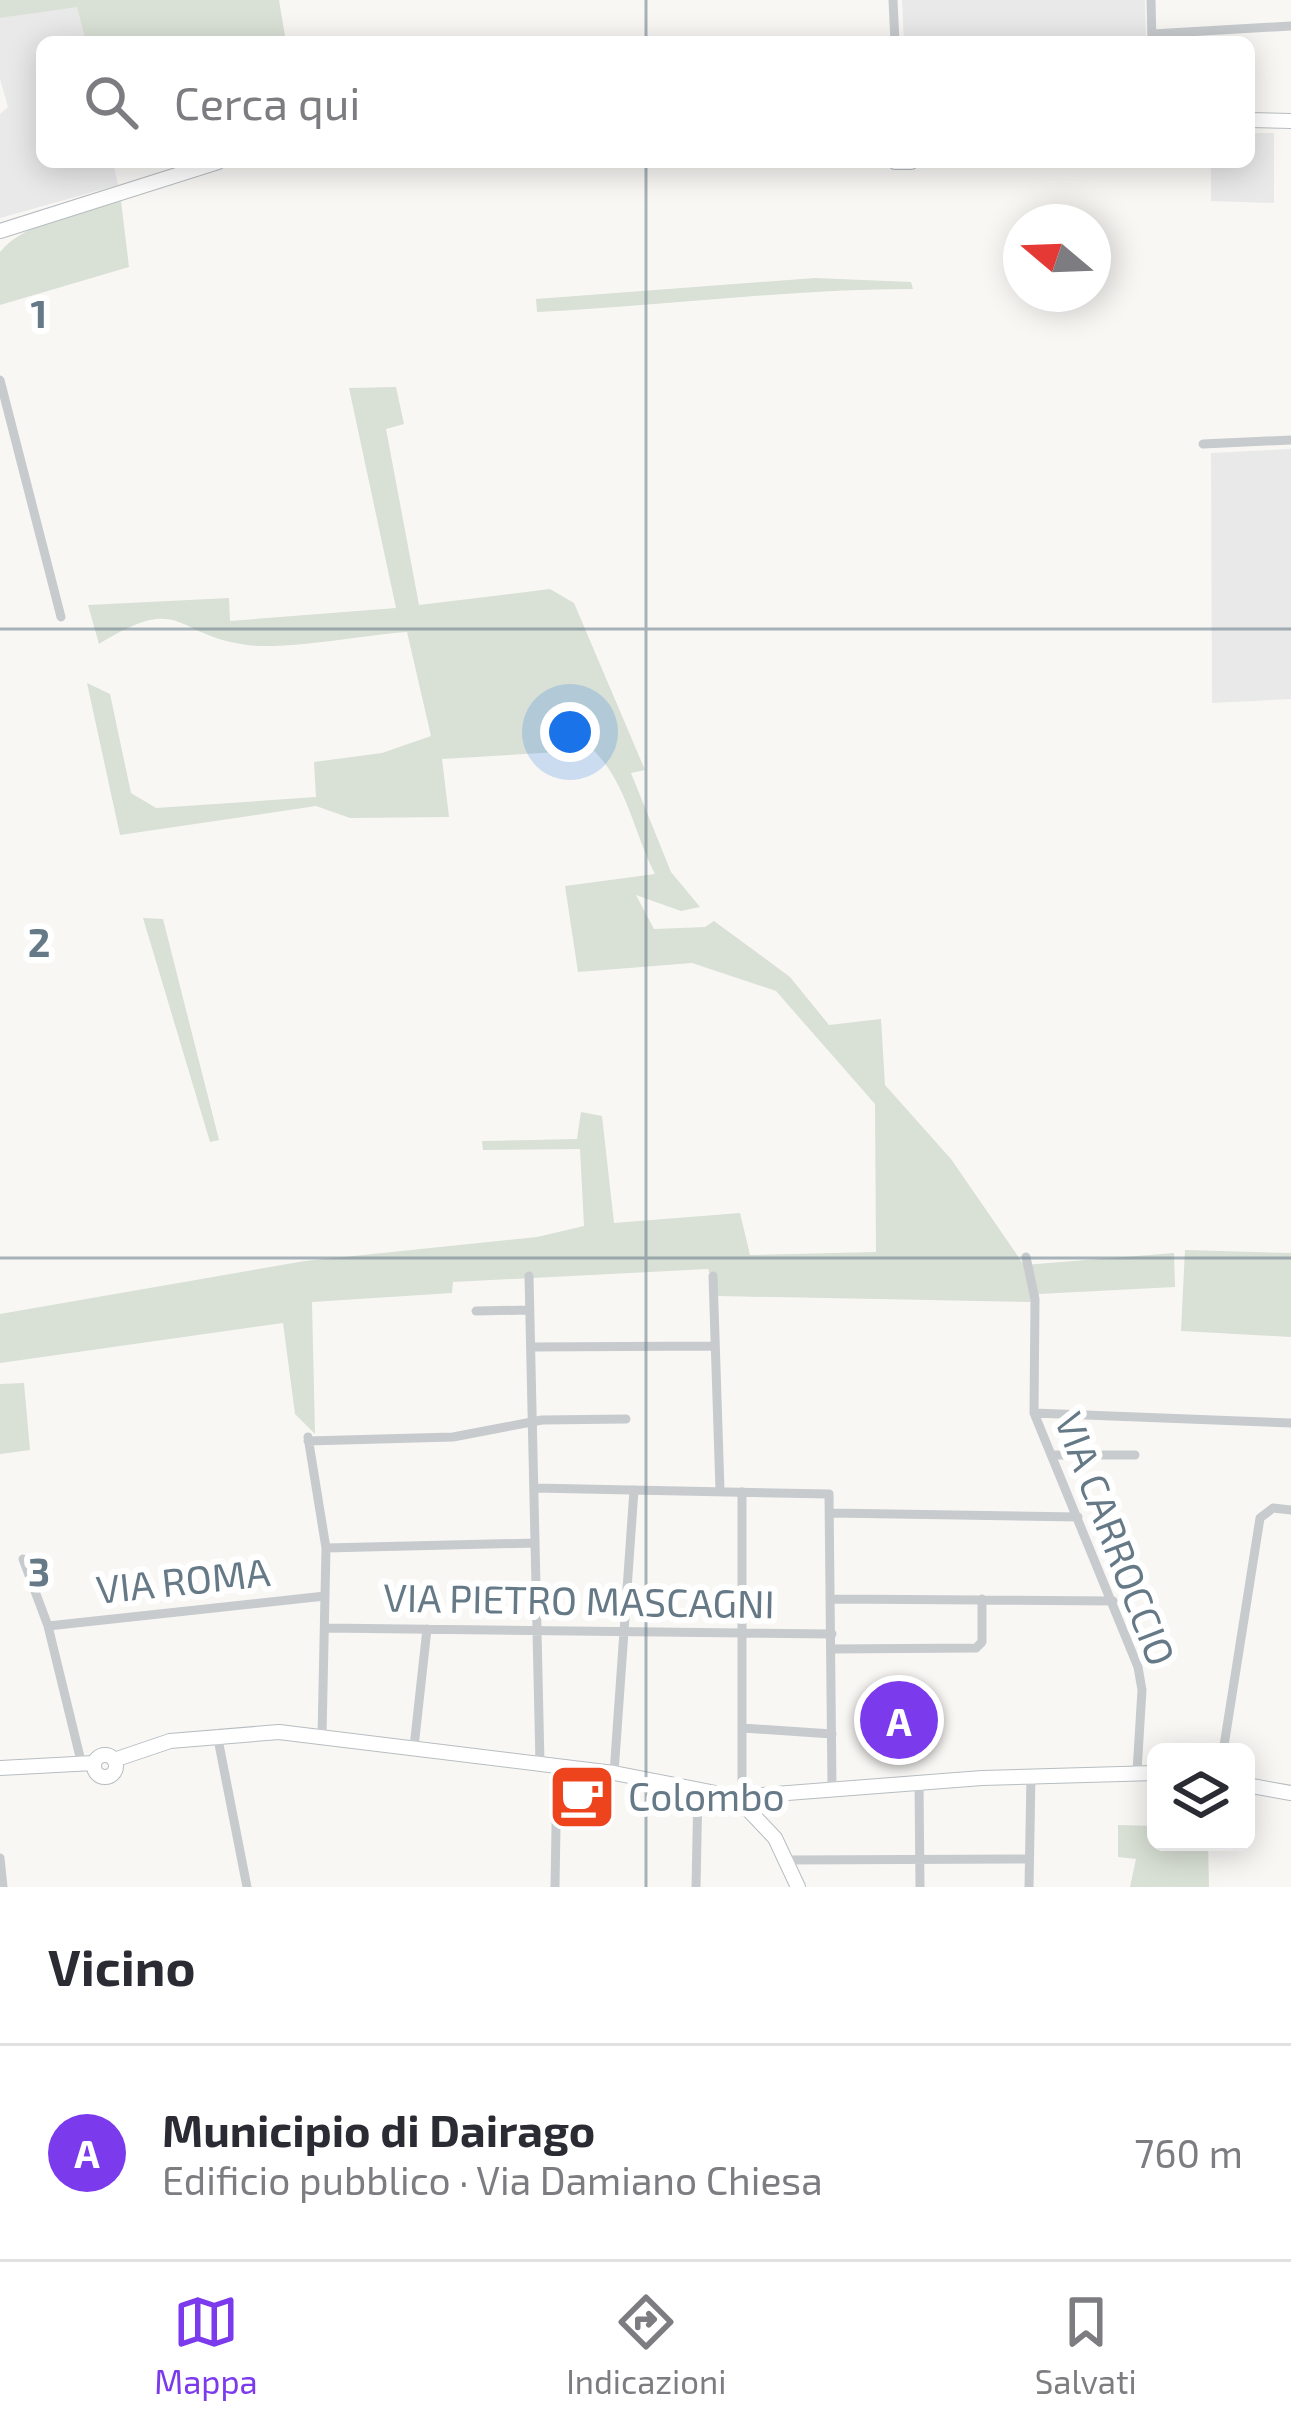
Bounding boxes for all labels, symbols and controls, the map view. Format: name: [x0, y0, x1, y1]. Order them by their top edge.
search box: [36, 36, 1255, 168]
icon: search: [78, 69, 144, 135]
text: Cerca qui: [174, 75, 360, 129]
north arrow: [1003, 204, 1111, 312]
text: 1: [31, 289, 47, 336]
your location: [540, 702, 600, 762]
text: 2: [28, 918, 50, 965]
street label: VIA CARROCCIO: [1047, 1405, 1186, 1672]
text: 3: [28, 1547, 50, 1594]
street label: VIA ROMA: [94, 1547, 272, 1612]
street label: VIA PIETRO MASCAGNI: [383, 1573, 775, 1626]
pin: A: [860, 1675, 938, 1765]
map controls: [1147, 1743, 1255, 1851]
button: layers: [1147, 1743, 1255, 1851]
cafe icon: Colombo: [547, 1762, 617, 1832]
place label: Colombo: [628, 1772, 785, 1819]
text: Vicino: [48, 1935, 196, 1996]
text: Municipio di Dairago: [162, 2102, 595, 2156]
text: A: [74, 2129, 100, 2176]
text: 760 m: [1134, 2129, 1243, 2176]
text: Edificio pubblico · Via Damiano Chiesa: [162, 2156, 823, 2203]
tab: Mappa: [154, 2289, 258, 2401]
tab: Indicazioni: [566, 2289, 726, 2401]
tab: Salvati: [1035, 2289, 1137, 2401]

